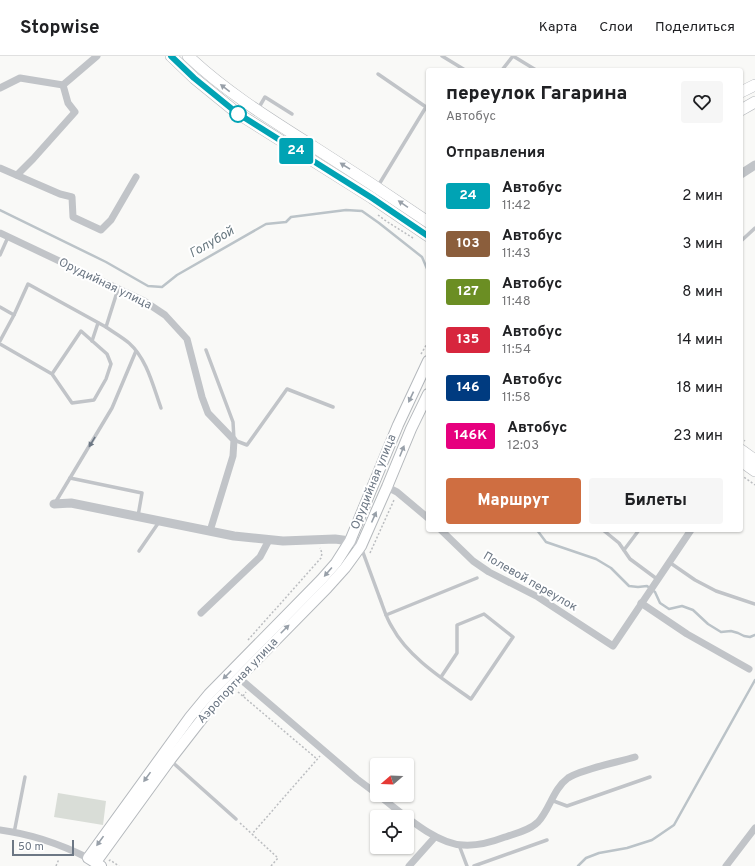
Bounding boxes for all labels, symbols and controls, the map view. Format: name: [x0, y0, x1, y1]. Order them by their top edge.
text: Stopwise: [20, 16, 100, 40]
text: Карта: [539, 19, 577, 36]
text: Слои: [599, 19, 633, 36]
text: Поделиться: [655, 19, 735, 36]
button: heart: [681, 81, 723, 123]
text: переулок Гагарина: [446, 82, 627, 106]
one-way arrow: [220, 84, 231, 92]
unlabelled marker: [229, 105, 247, 123]
text: Автобус: [446, 109, 496, 125]
line badge: 24: [278, 138, 314, 164]
text: 24: [287, 142, 305, 159]
text: Отправления: [446, 144, 545, 163]
one-way arrow: [339, 163, 351, 170]
text: Автобус: [502, 179, 562, 198]
text: 24: [459, 187, 477, 204]
text: 2 мин: [682, 187, 723, 206]
text: 11:42: [502, 198, 531, 214]
one-way arrow: [398, 200, 408, 208]
water label: Голубой: [187, 224, 238, 262]
text: Автобус: [502, 227, 562, 246]
text: 103: [456, 235, 480, 252]
text: 3 мин: [682, 235, 723, 254]
text: 11:43: [502, 246, 531, 262]
street label: Орудийная улица: [56, 255, 154, 313]
text: Автобус: [502, 275, 562, 294]
text: 127: [457, 283, 479, 300]
text: 8 мин: [682, 283, 723, 302]
text: 11:48: [502, 294, 531, 310]
text: Автобус: [502, 323, 562, 342]
text: 135: [457, 331, 479, 348]
text: 14 мин: [677, 331, 723, 350]
text: 11:54: [502, 342, 531, 358]
text: Автобус: [502, 371, 562, 390]
text: 146: [456, 379, 480, 396]
text: 18 мин: [677, 379, 723, 398]
text: 11:58: [502, 390, 531, 406]
one-way arrow: [408, 392, 414, 403]
text: Автобус: [507, 419, 567, 438]
text: 146K: [454, 427, 487, 444]
text: 23 мин: [673, 427, 723, 446]
street label: Орудийная улица: [348, 432, 400, 532]
one-way arrow: [88, 436, 95, 448]
text: 12:03: [507, 438, 539, 454]
one-way arrow: [399, 444, 405, 456]
button: Маршрут: [446, 478, 581, 524]
button: Билеты: [589, 478, 723, 524]
one-way arrow: [371, 511, 377, 522]
street label: Полевой переулок: [480, 548, 580, 616]
one-way arrow: [323, 567, 332, 578]
one-way arrow: [280, 624, 290, 634]
street label: Аэропортная улица: [194, 635, 282, 727]
one-way arrow: [222, 670, 232, 680]
north arrow: [370, 758, 414, 802]
map controls: [370, 758, 414, 854]
one-way arrow: [143, 772, 151, 782]
button: locate: [370, 810, 414, 854]
one-way arrow: [96, 836, 104, 846]
scale bar: [12, 838, 74, 857]
text: 50 m: [18, 840, 44, 854]

